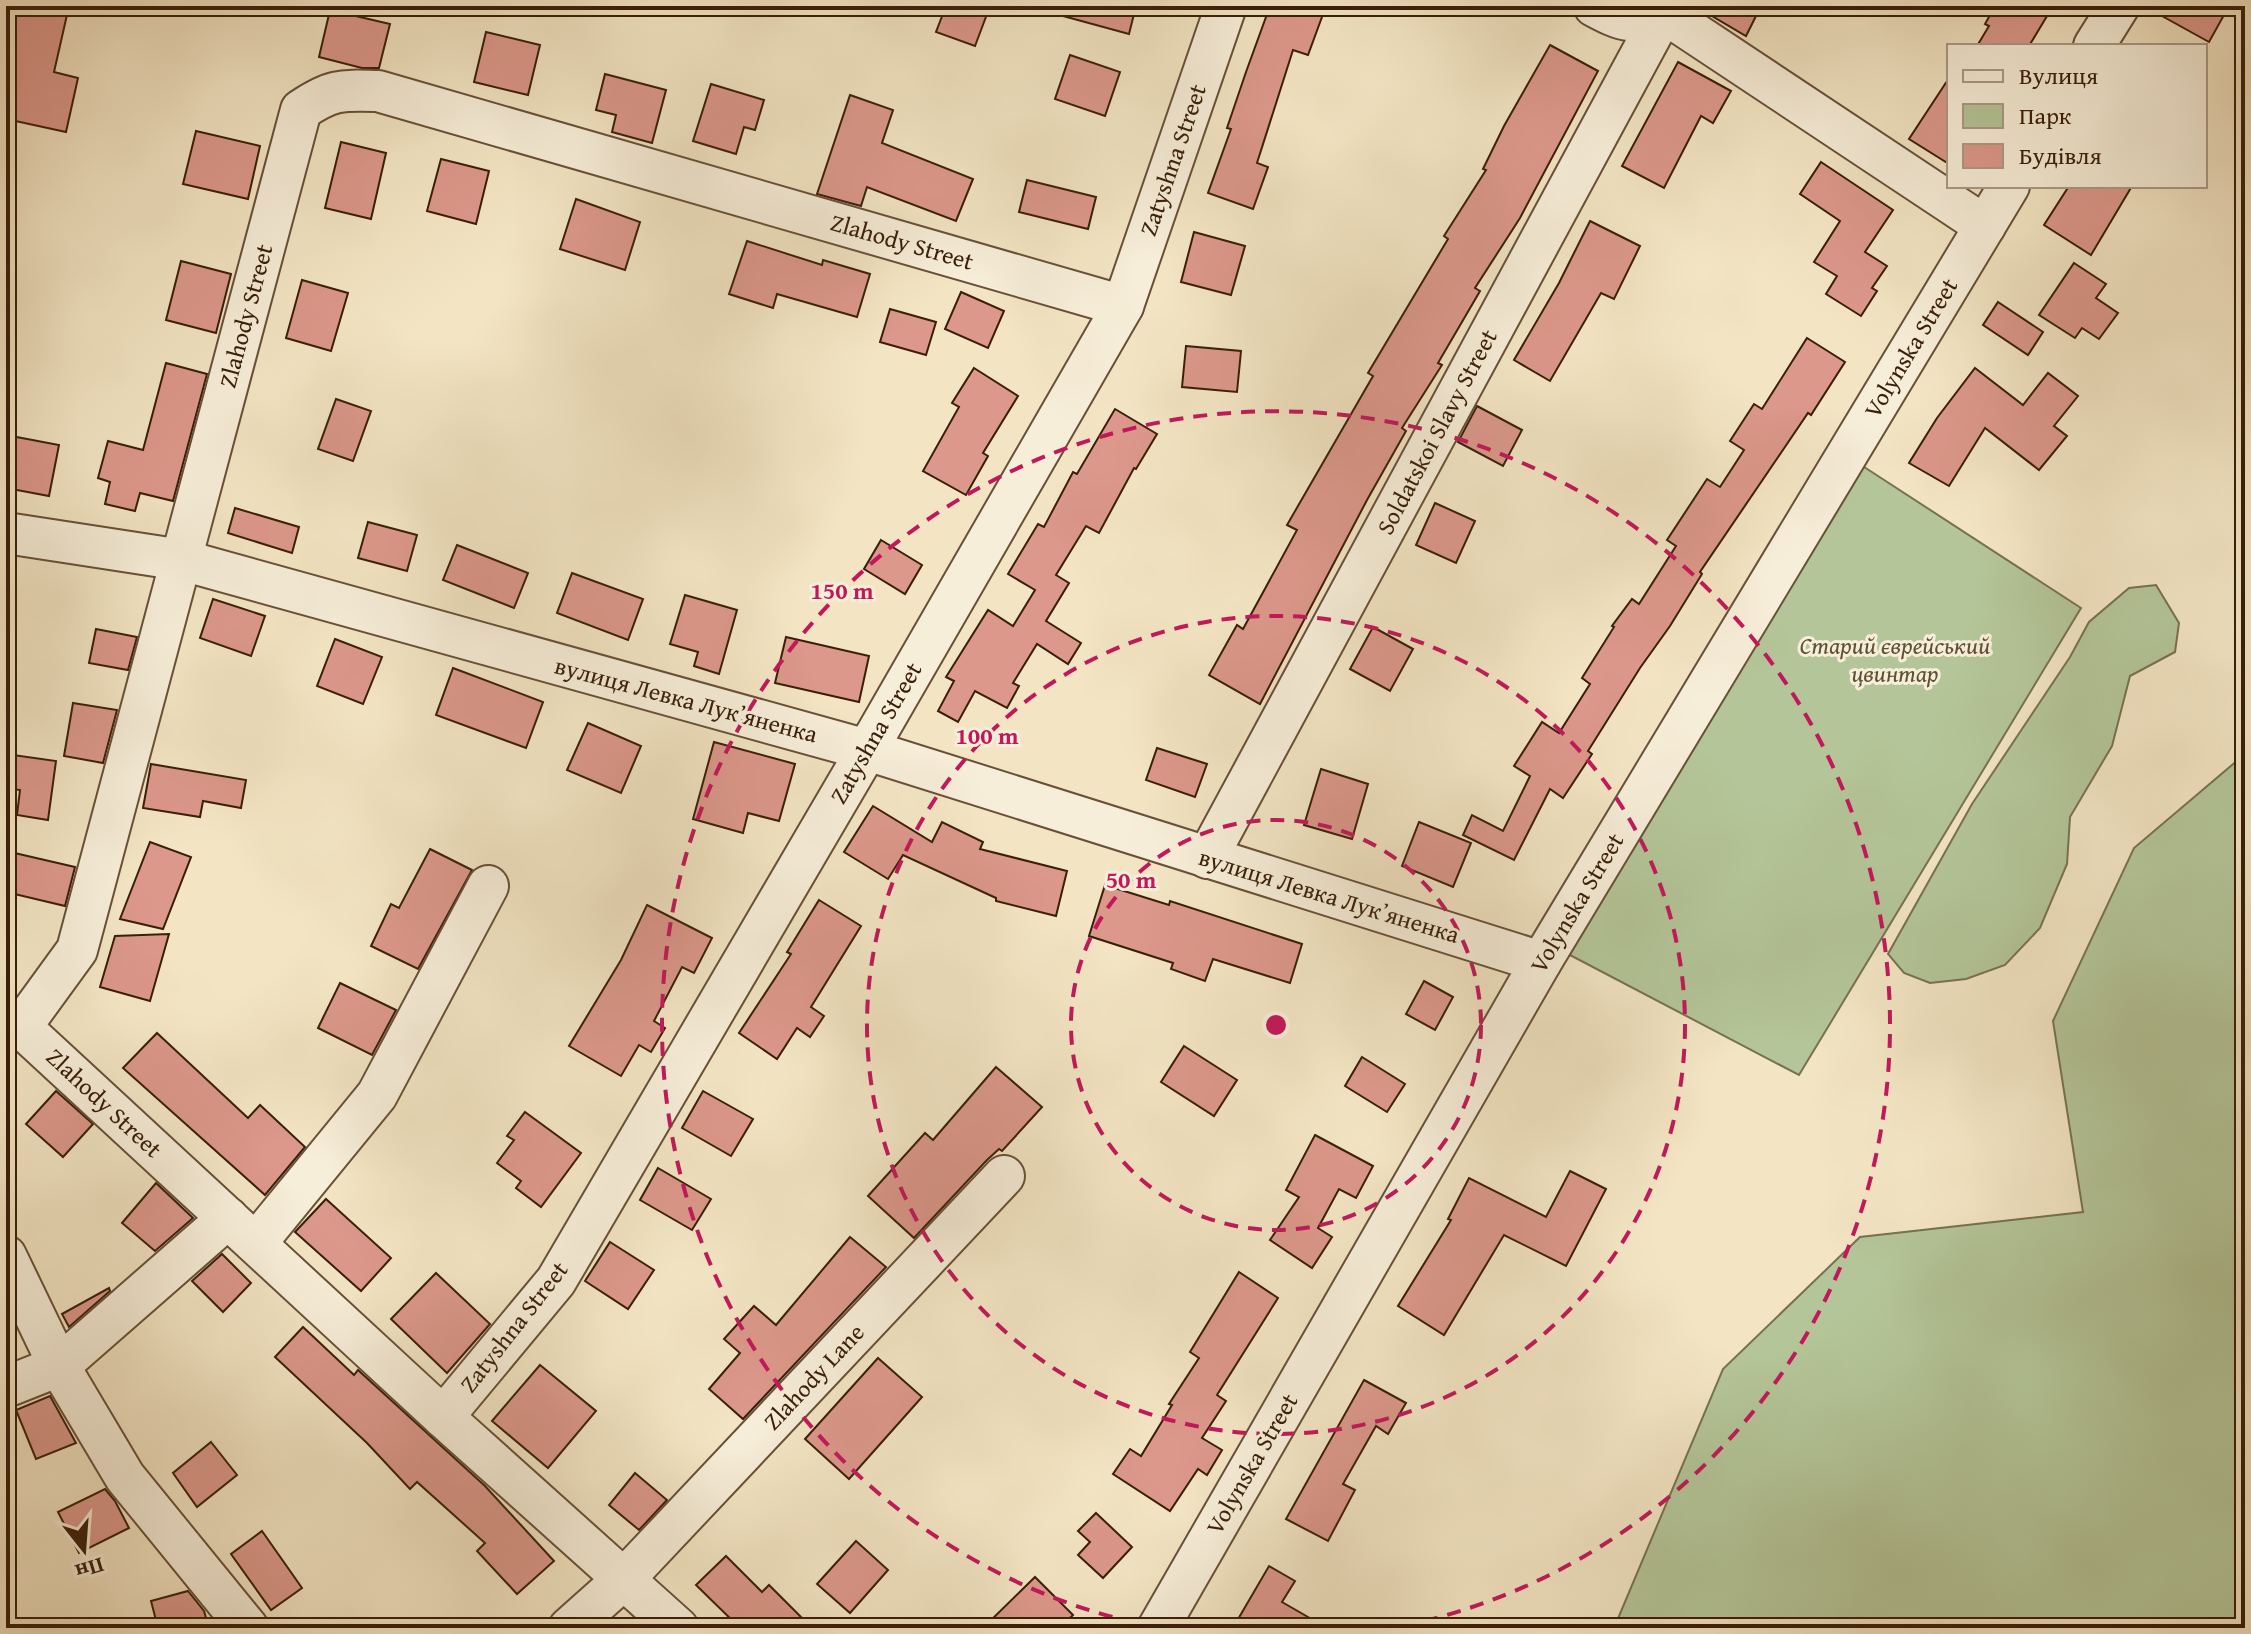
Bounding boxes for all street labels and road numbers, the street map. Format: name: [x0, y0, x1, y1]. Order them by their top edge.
street label: Zatyshna Street: [1130, 79, 1215, 240]
street label: Zlahody Street: [827, 204, 978, 279]
street label: Zlahody Street: [210, 240, 282, 392]
street label: Volynska Street: [1855, 271, 1966, 424]
street label: Soldatskoi Slavy Street: [1368, 322, 1506, 541]
street label: вулиця Левка Лукʼяненка: [551, 648, 822, 752]
street label: Zatyshna Street: [821, 655, 931, 810]
street label: Volynska Street: [1521, 826, 1632, 979]
street label: вулиця Левка Лукʼяненка: [1195, 839, 1464, 952]
street label: Zlahody Street: [39, 1040, 171, 1166]
street label: Zatyshna Street: [451, 1253, 576, 1400]
street label: Zlahody Lane: [755, 1316, 872, 1438]
street label: Volynska Street: [1197, 1386, 1306, 1541]

